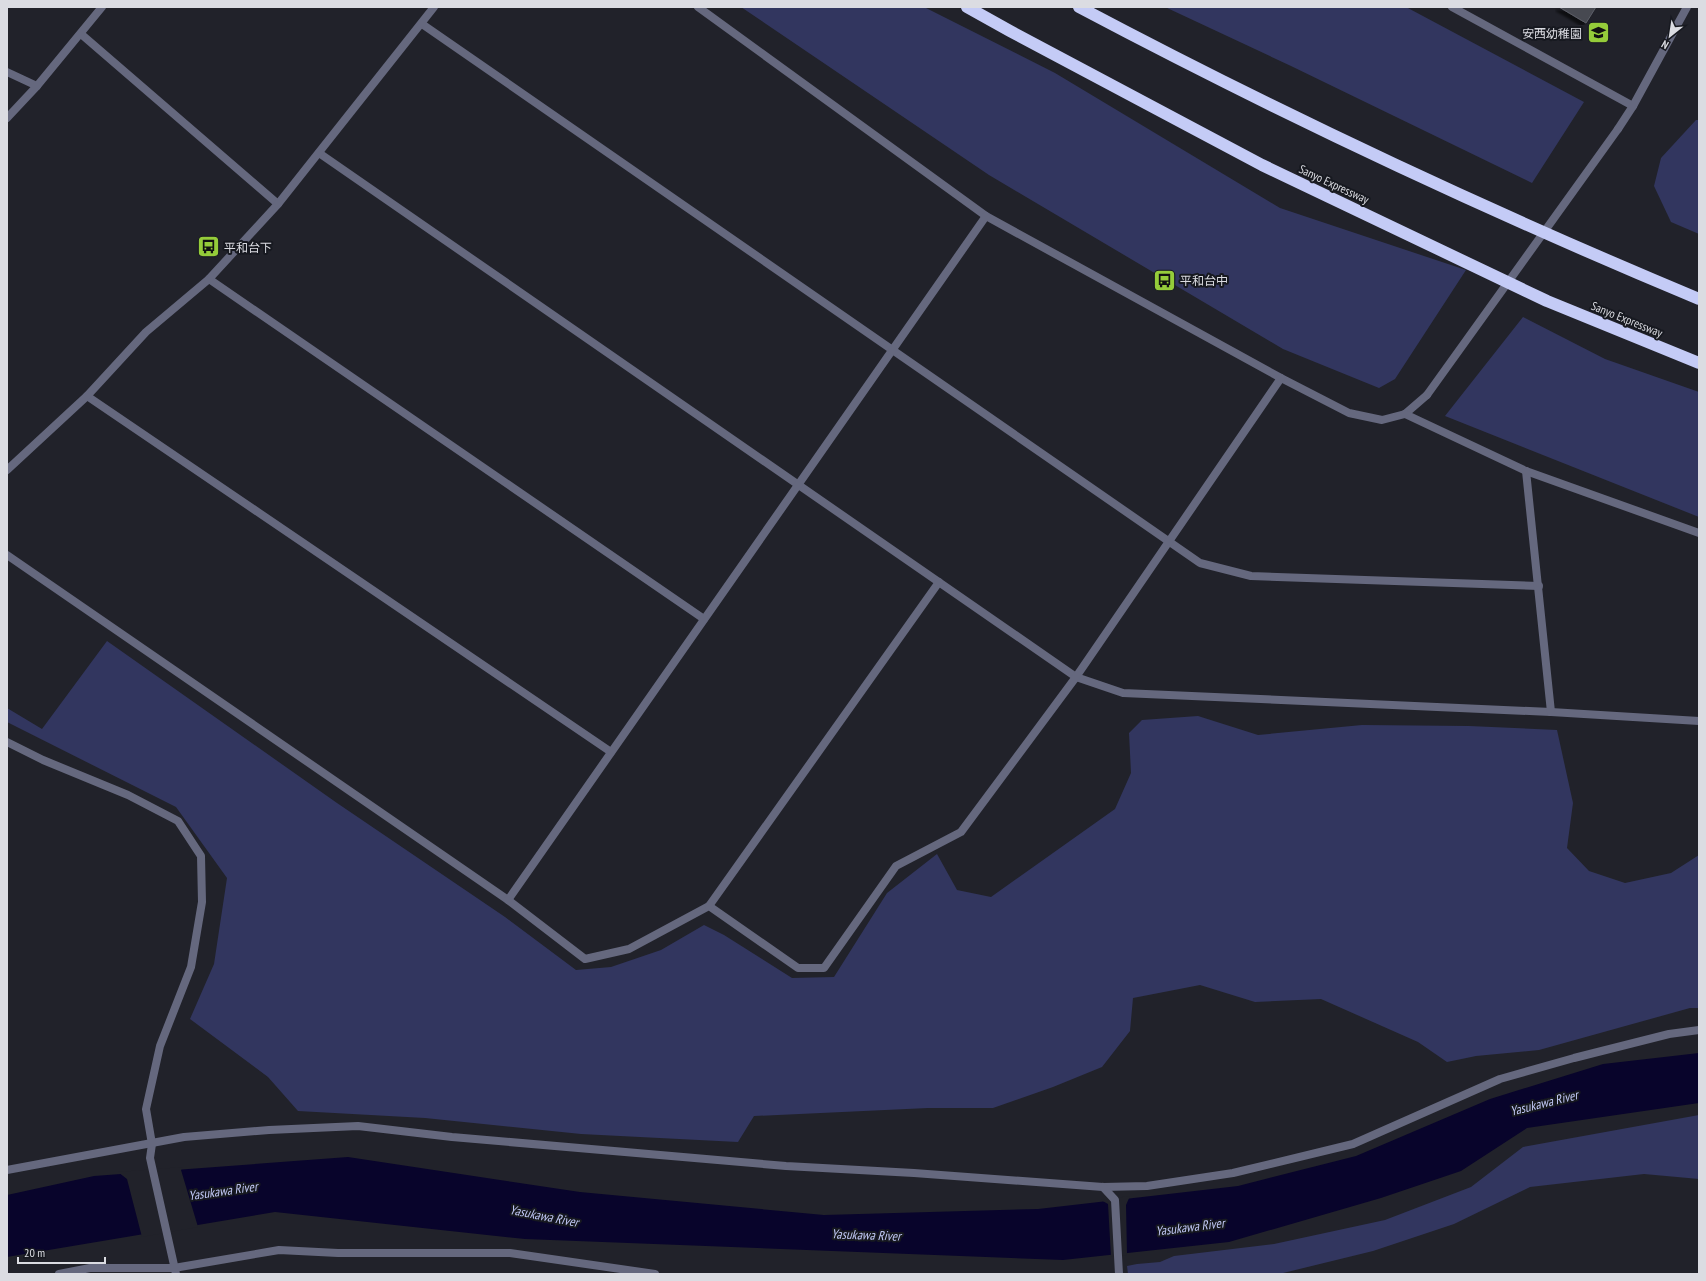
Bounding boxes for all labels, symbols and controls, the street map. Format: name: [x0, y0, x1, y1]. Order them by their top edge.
north arrow: [1650, 16, 1690, 56]
school or university icon: 安西幼稚園: [1585, 20, 1611, 46]
place label: 安西幼稚園: [1522, 26, 1582, 41]
text: N: [1659, 37, 1671, 52]
street label: Sanyo Expressway: [1297, 161, 1372, 207]
bus stop icon: 平和台下: [196, 234, 222, 260]
place label: 平和台下: [224, 240, 272, 255]
bus stop icon: 平和台中: [1151, 267, 1177, 293]
place label: 平和台中: [1180, 273, 1228, 288]
street label: Sanyo Expressway: [1589, 298, 1665, 340]
water label: Yasukawa River: [1508, 1086, 1582, 1120]
water label: Yasukawa River: [187, 1177, 261, 1204]
water label: Yasukawa River: [508, 1201, 582, 1231]
water label: Yasukawa River: [1155, 1214, 1228, 1240]
water label: Yasukawa River: [831, 1225, 903, 1245]
scale bar: [18, 1239, 105, 1265]
text: 20 m: [24, 1245, 45, 1260]

